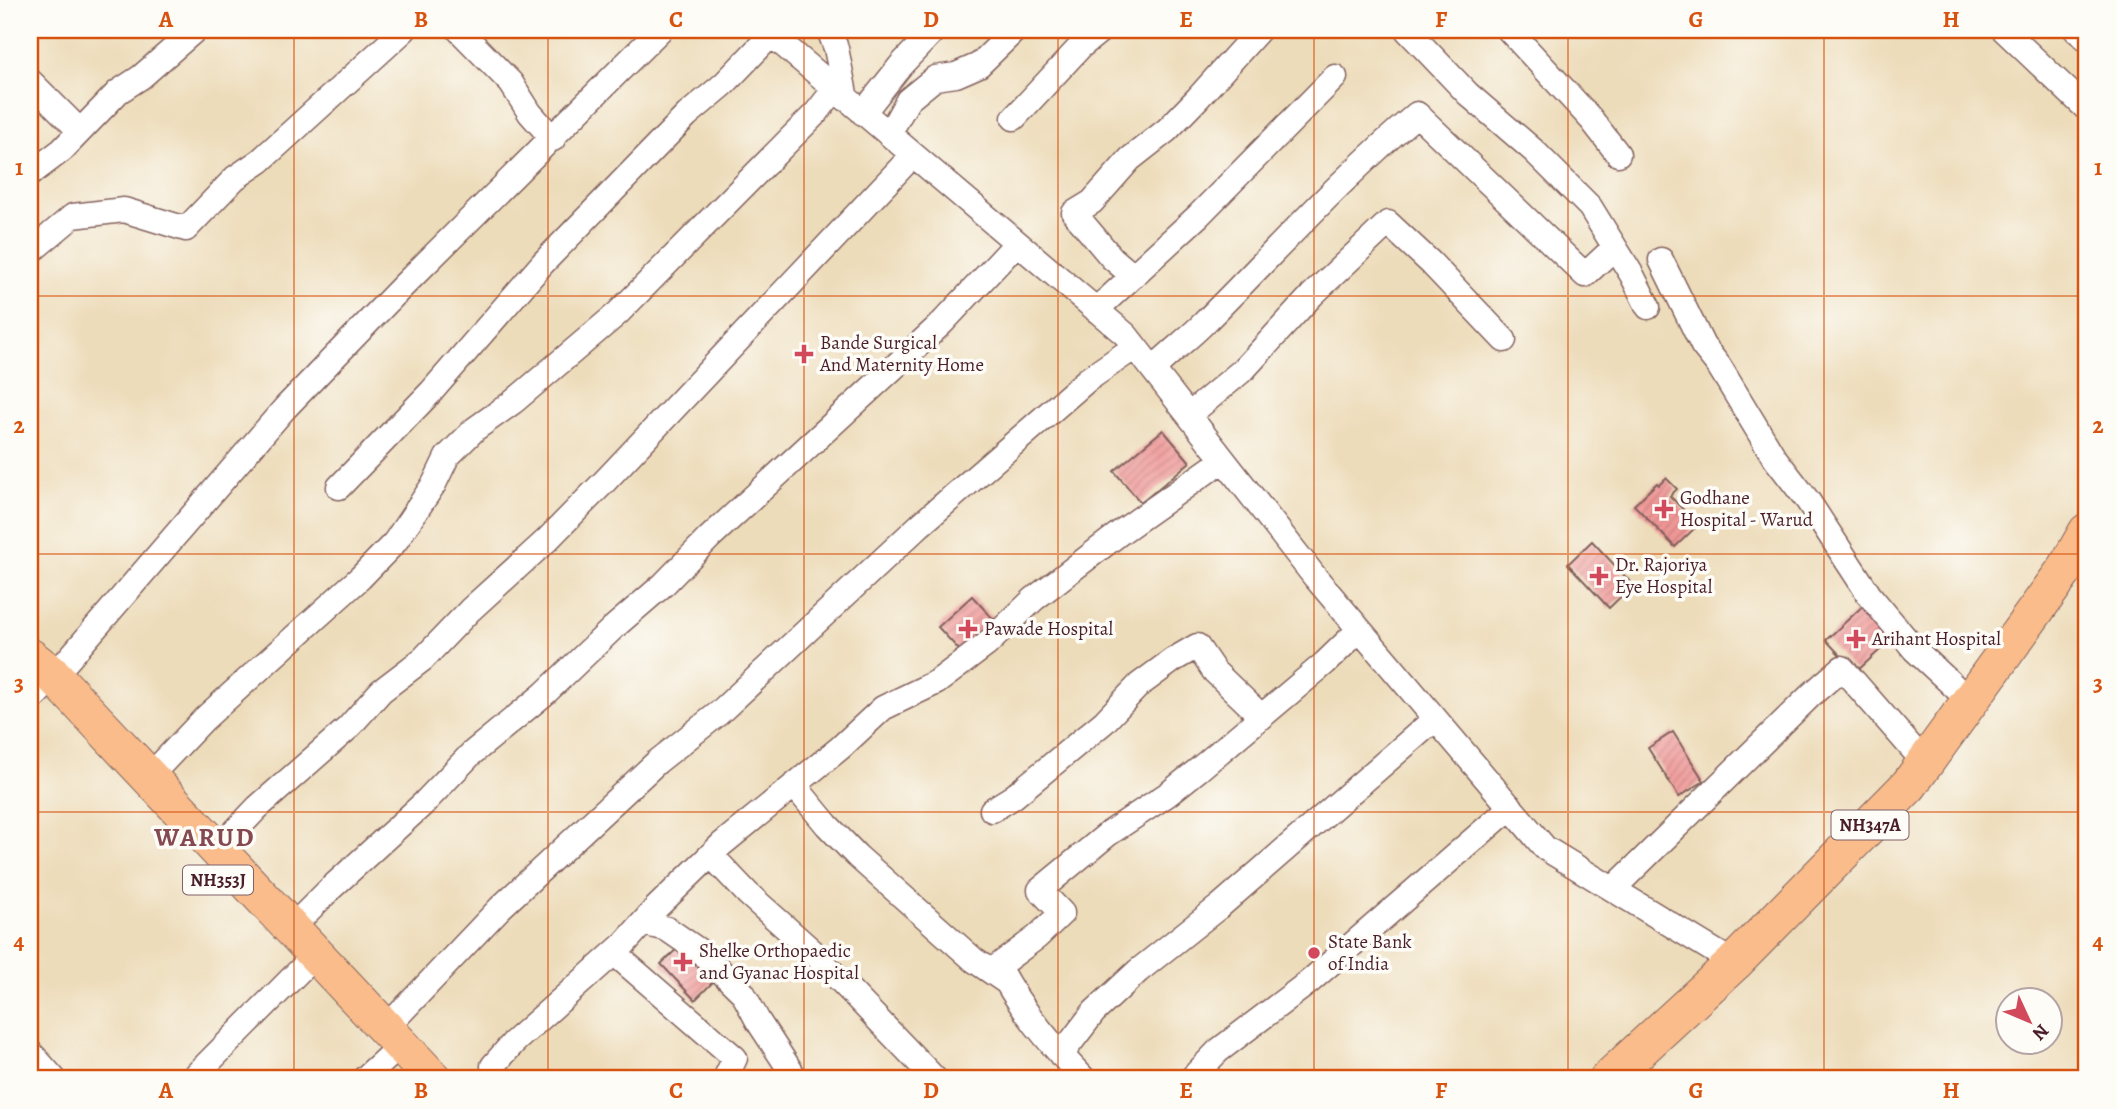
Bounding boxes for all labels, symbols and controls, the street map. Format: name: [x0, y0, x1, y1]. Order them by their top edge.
text: A: [158, 4, 174, 35]
text: B: [414, 4, 428, 35]
text: C: [669, 4, 683, 35]
text: D: [923, 4, 939, 35]
text: E: [1179, 4, 1193, 35]
text: F: [1435, 4, 1448, 35]
text: G: [1688, 4, 1704, 35]
text: H: [1942, 4, 1960, 35]
text: 1: [15, 152, 23, 183]
text: 1: [2094, 152, 2102, 183]
place label: Bande Surgical And Maternity Home: [819, 330, 984, 378]
marker: Bande Surgical And Maternity Home: [794, 344, 814, 364]
text: 2: [13, 410, 25, 441]
text: 2: [2092, 410, 2104, 441]
place label: Godhane Hospital - Warud: [1680, 485, 1814, 533]
marker: Godhane Hospital - Warud: [1654, 499, 1674, 519]
place label: Dr. Rajoriya Eye Hospital: [1615, 552, 1713, 600]
marker: Dr. Rajoriya Eye Hospital: [1589, 566, 1609, 586]
place label: Pawade Hospital: [984, 616, 1114, 642]
marker: Pawade Hospital: [958, 619, 978, 639]
place label: Arihant Hospital: [1871, 626, 2001, 652]
marker: Arihant Hospital: [1846, 629, 1866, 649]
text: 3: [14, 668, 24, 699]
text: 3: [2093, 668, 2103, 699]
road number: NH347A: [1832, 810, 1909, 840]
district label: WARUD: [153, 820, 256, 855]
road number: NH353J: [183, 866, 253, 894]
text: 4: [14, 926, 25, 957]
text: 4: [2093, 926, 2104, 957]
place label: State Bank of India: [1328, 929, 1412, 977]
place label: Shelke Orthopaedic and Gyanac Hospital: [699, 938, 859, 986]
marker: State Bank of India: [1306, 945, 1322, 961]
marker: Shelke Orthopaedic and Gyanac Hospital: [673, 952, 693, 972]
north arrow: [1994, 986, 2064, 1056]
text: N: [2026, 1018, 2055, 1046]
text: A: [158, 1075, 174, 1106]
text: B: [414, 1075, 428, 1106]
text: C: [669, 1075, 683, 1106]
text: D: [923, 1075, 939, 1106]
text: E: [1179, 1075, 1193, 1106]
text: F: [1435, 1075, 1448, 1106]
text: G: [1688, 1075, 1704, 1106]
text: H: [1942, 1075, 1960, 1106]

